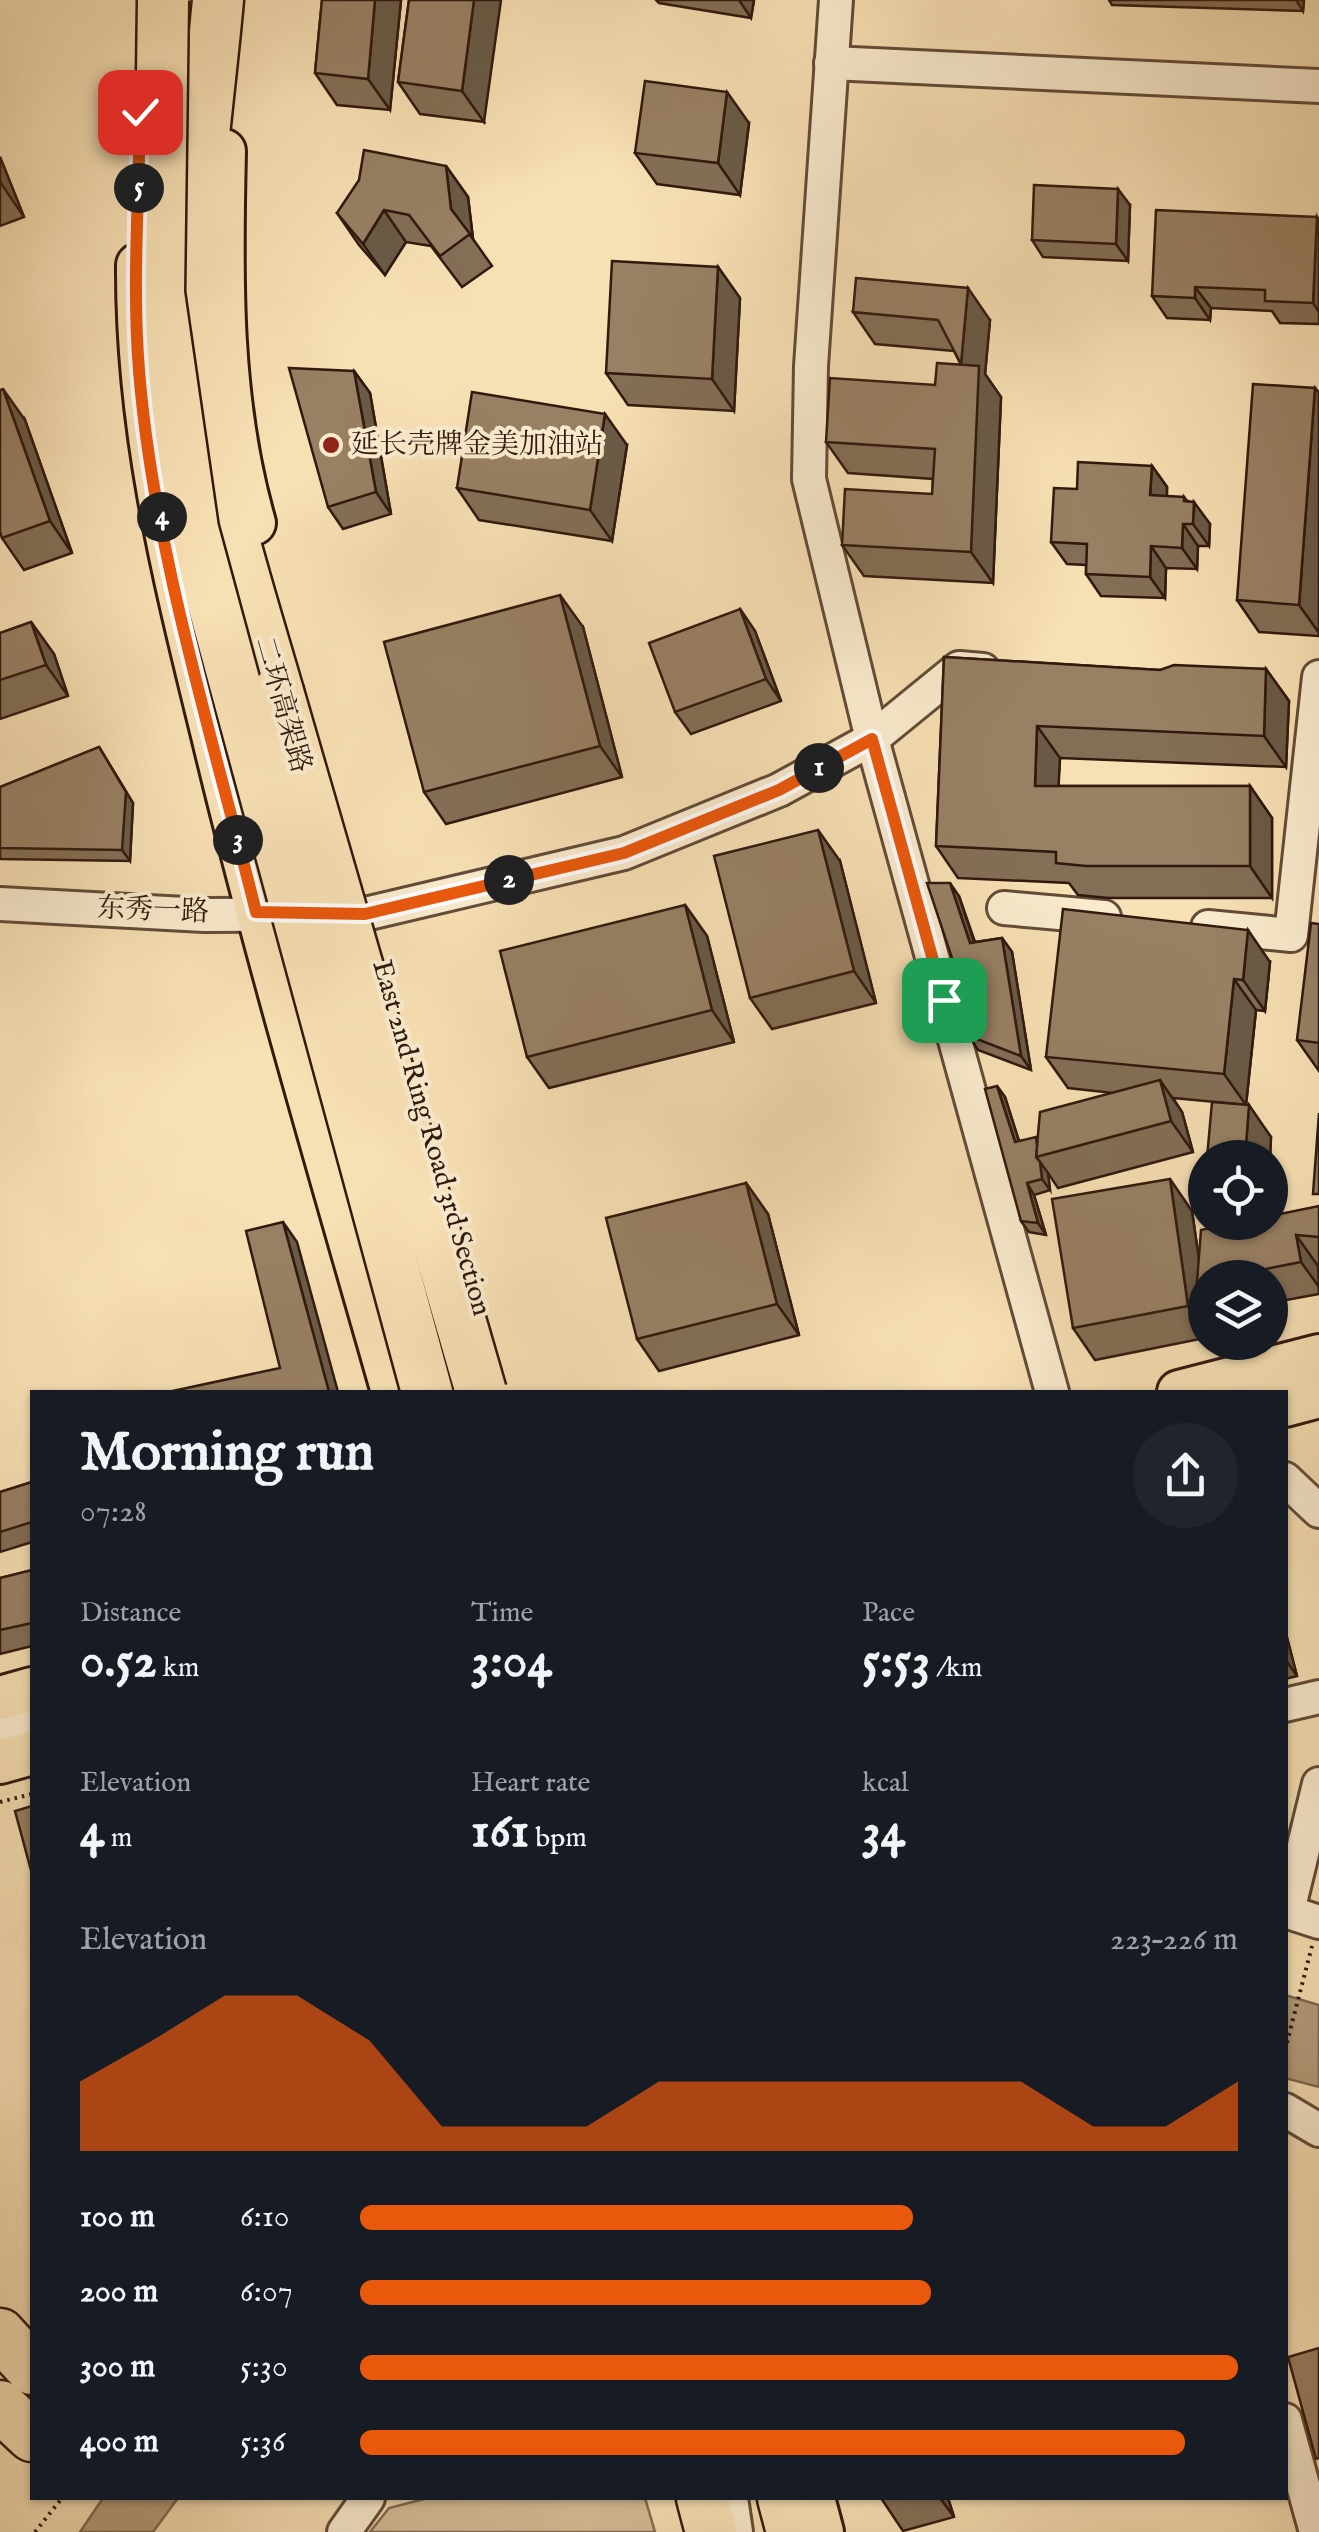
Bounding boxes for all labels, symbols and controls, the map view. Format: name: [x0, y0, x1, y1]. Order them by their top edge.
pin: [98, 70, 183, 155]
icon: check: [113, 85, 168, 140]
pin: 5: [114, 163, 164, 213]
text: 5: [134, 170, 144, 205]
place label: 延长壳牌金美加油站: [351, 428, 603, 463]
marker: 延长壳牌金美加油站: [320, 434, 342, 456]
pin: 4: [137, 492, 187, 542]
text: 4: [155, 499, 169, 534]
street label: 二环高架路: [246, 633, 318, 777]
pin: 1: [794, 743, 844, 793]
text: 1: [814, 750, 824, 785]
pin: 3: [213, 815, 263, 865]
text: 3: [233, 822, 243, 857]
pin: 2: [484, 855, 534, 905]
text: 2: [502, 862, 516, 897]
street label: 东秀一路: [96, 892, 210, 930]
street label: East 2nd Ring Road 3rd Section: [363, 956, 499, 1320]
pin: [902, 958, 987, 1043]
icon: arrive: [917, 973, 972, 1028]
map controls: [1188, 1140, 1288, 1360]
button: locate: [1188, 1140, 1288, 1240]
button: layers: [1188, 1260, 1288, 1360]
text: Morning run: [80, 1419, 374, 1489]
button: share: [1133, 1423, 1238, 1528]
text: 07:28: [80, 1492, 147, 1533]
text: Distance: [80, 1596, 181, 1631]
text: Time: [471, 1596, 533, 1631]
text: Pace: [862, 1596, 915, 1631]
text: 0.52: [80, 1631, 157, 1694]
text: 3:04: [471, 1631, 552, 1694]
text: 5:53: [862, 1631, 930, 1694]
text: km: [157, 1651, 199, 1686]
text: /km: [930, 1651, 982, 1686]
text: Elevation: [80, 1766, 191, 1801]
text: Heart rate: [471, 1766, 590, 1801]
text: kcal: [862, 1766, 909, 1801]
text: 4: [80, 1801, 105, 1864]
text: 161: [471, 1801, 529, 1864]
text: 34: [862, 1801, 905, 1864]
text: m: [105, 1821, 132, 1856]
text: bpm: [529, 1821, 587, 1856]
text: Elevation: [80, 1920, 207, 1961]
text: 223–226 m: [1110, 1920, 1238, 1961]
text: 100 m: [80, 2197, 155, 2238]
text: 6:10: [240, 2197, 289, 2238]
text: 200 m: [80, 2272, 158, 2313]
text: 6:07: [240, 2272, 293, 2313]
text: 300 m: [80, 2347, 155, 2388]
text: 5:30: [240, 2347, 288, 2388]
text: 400 m: [80, 2422, 159, 2463]
text: 5:36: [240, 2422, 285, 2463]

